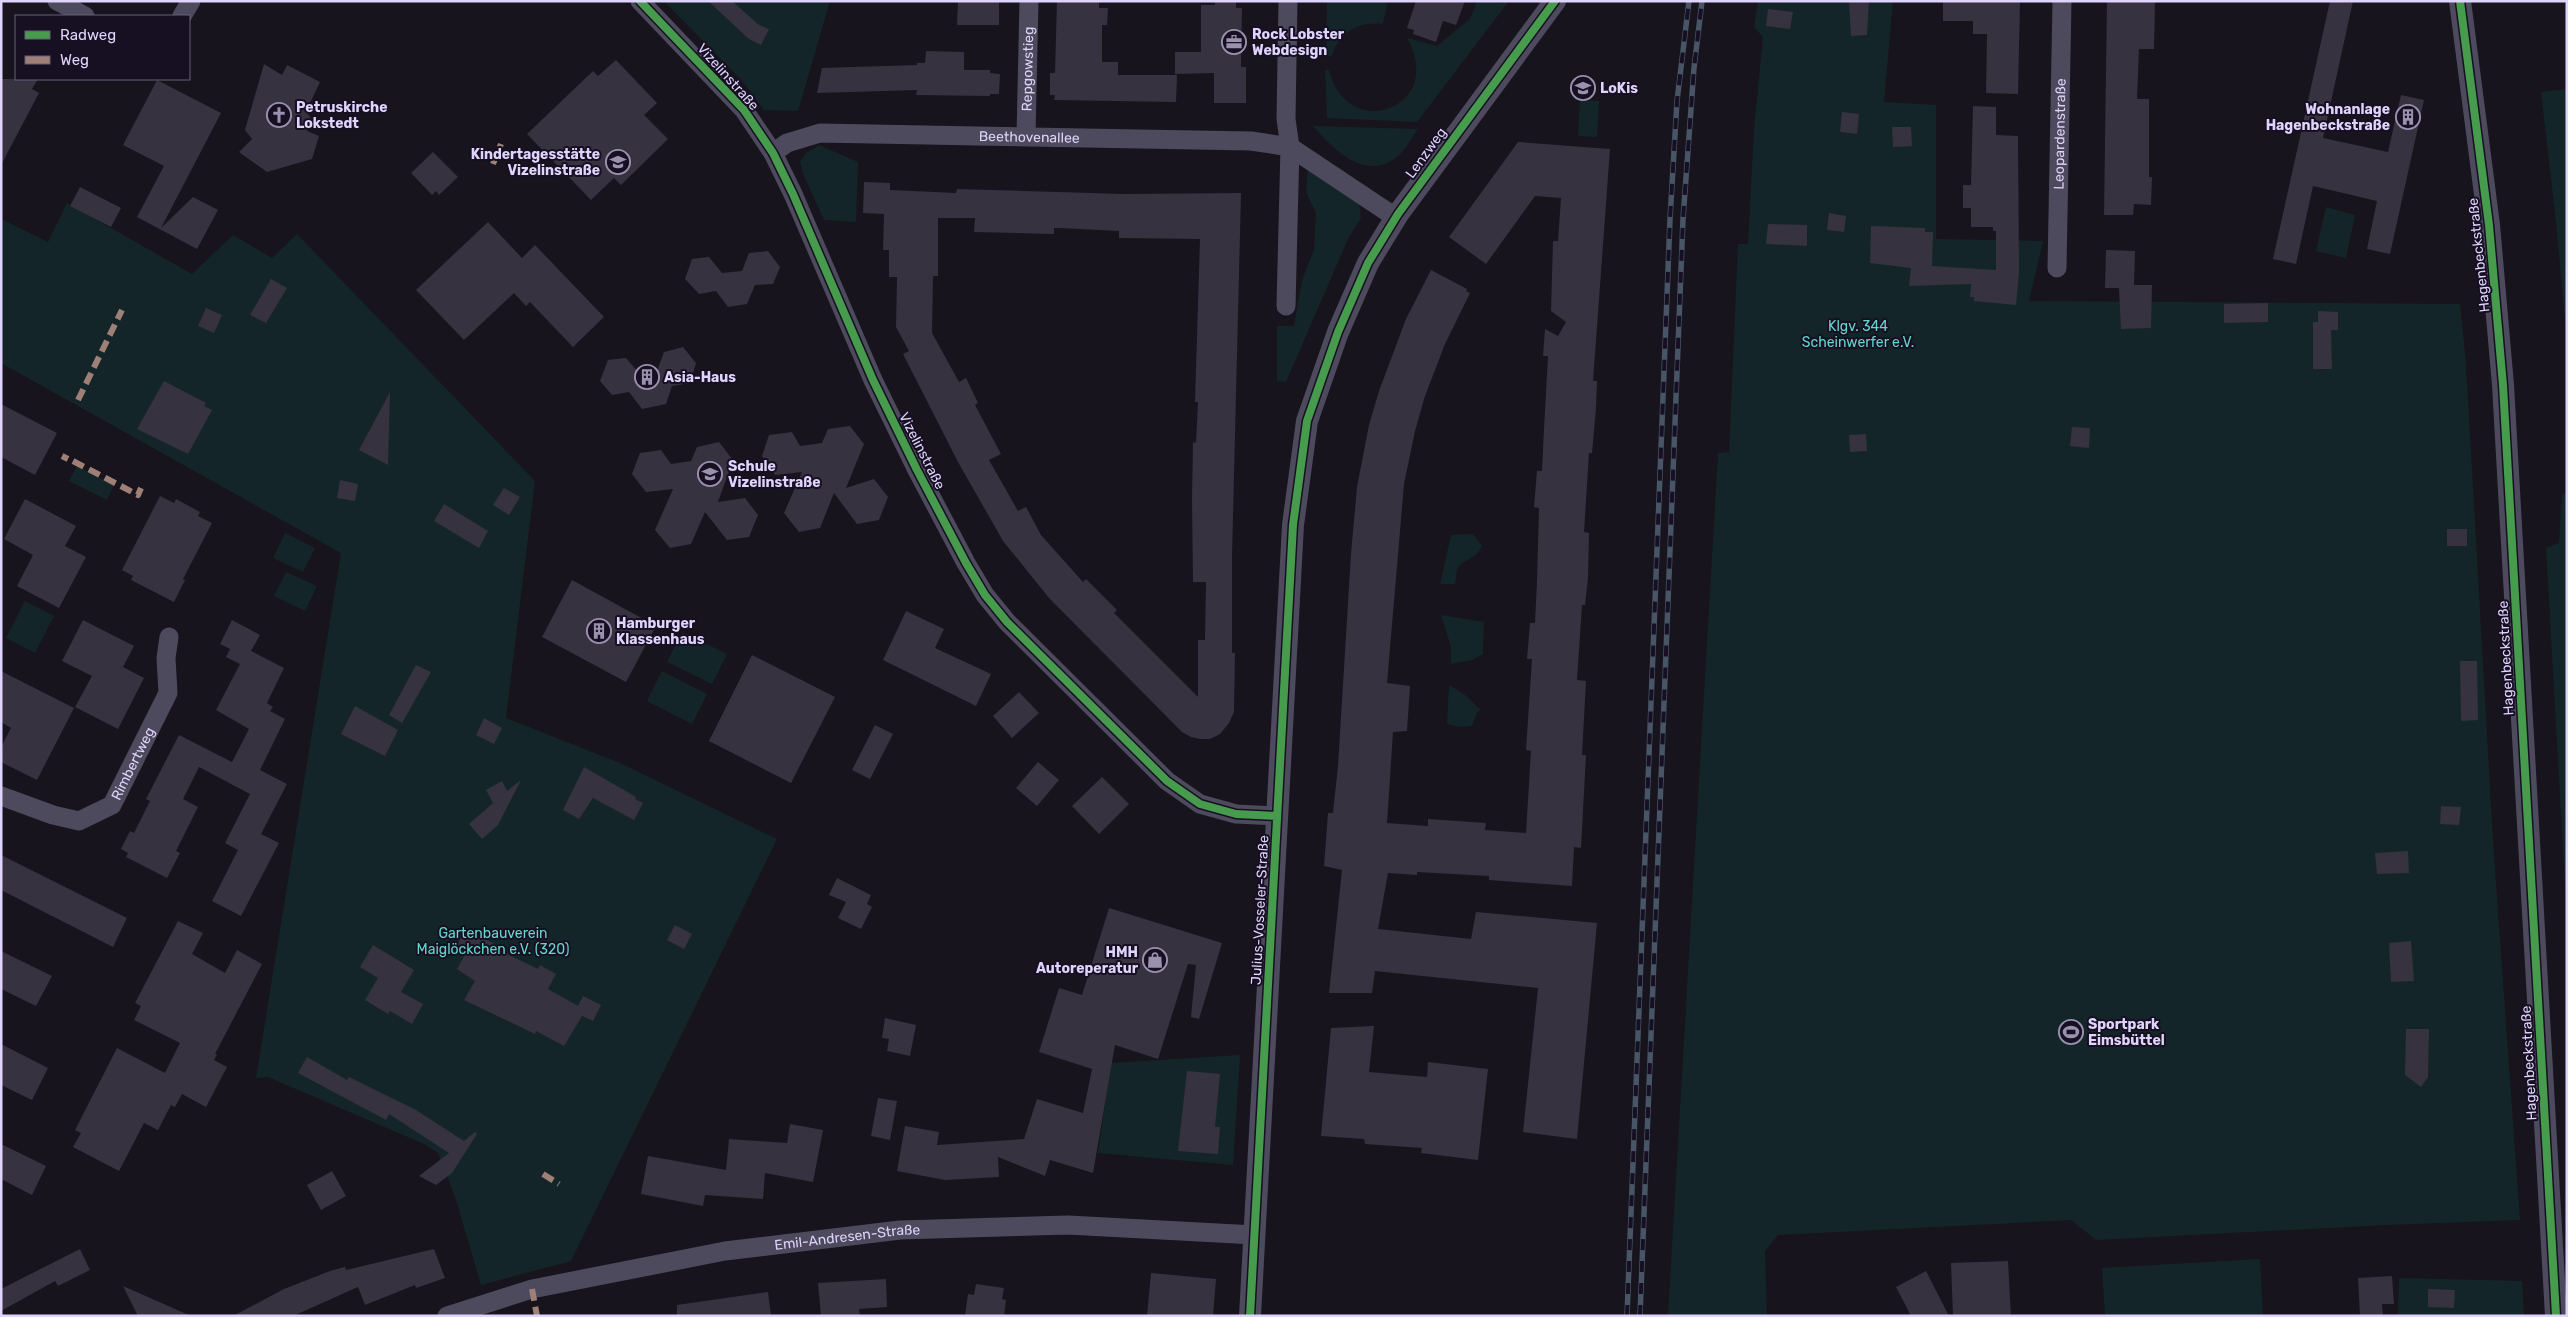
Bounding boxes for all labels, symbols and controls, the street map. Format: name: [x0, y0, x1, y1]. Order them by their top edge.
legend: [15, 15, 190, 80]
text: Radweg: [60, 26, 116, 44]
street label: Repgowstieg: [1018, 26, 1037, 112]
place label: Rock Lobster Webdesign: [1252, 26, 1345, 59]
office icon: Rock Lobster Webdesign: [1221, 29, 1247, 55]
street label: Vizelinstraße: [693, 40, 763, 114]
text: Weg: [60, 51, 89, 69]
school or university icon: LoKis: [1570, 75, 1596, 101]
street label: Leopardenstraße: [2050, 78, 2069, 190]
place label: LoKis: [1600, 80, 1638, 97]
place label: Petruskirche Lokstedt: [296, 99, 387, 132]
place label: Wohnanlage Hagenbeckstraße: [2266, 101, 2390, 134]
church icon: Petruskirche Lokstedt: [266, 102, 292, 128]
building icon: Wohnanlage Hagenbeckstraße: [2395, 104, 2421, 130]
street label: Lenzweg: [1402, 124, 1450, 182]
street label: Beethovenallee: [979, 127, 1080, 146]
place label: Kindertagesstätte Vizelinstraße: [471, 146, 600, 179]
school or university icon: Kindertagesstätte Vizelinstraße: [605, 149, 631, 175]
street label: Hagenbeckstraße: [2465, 197, 2493, 313]
park label: Klgv. 344 Scheinwerfer e.V.: [1802, 318, 1914, 351]
building icon: Asia-Haus: [634, 364, 660, 390]
place label: Asia-Haus: [664, 369, 736, 386]
street label: Vizelinstraße: [895, 410, 949, 493]
place label: Schule Vizelinstraße: [728, 458, 821, 491]
school or university icon: Schule Vizelinstraße: [697, 461, 723, 487]
street label: Hagenbeckstraße: [2494, 600, 2517, 716]
place label: Hamburger Klassenhaus: [616, 615, 705, 648]
building icon: Hamburger Klassenhaus: [586, 618, 612, 644]
street label: Rimbertweg: [107, 724, 158, 803]
street label: Julius-Vosseler-Straße: [1248, 835, 1272, 985]
park label: Gartenbauverein Maiglöckchen e.V. (320): [417, 925, 569, 958]
place label: HMH Autoreperatur: [1036, 944, 1139, 977]
shop icon: HMH Autoreperatur: [1142, 947, 1168, 973]
street label: Hagenbeckstraße: [2517, 1005, 2540, 1121]
place label: Sportpark Eimsbüttel: [2088, 1016, 2165, 1049]
sports icon: Sportpark Eimsbüttel: [2058, 1019, 2084, 1045]
street label: Emil-Andresen-Straße: [773, 1221, 921, 1254]

